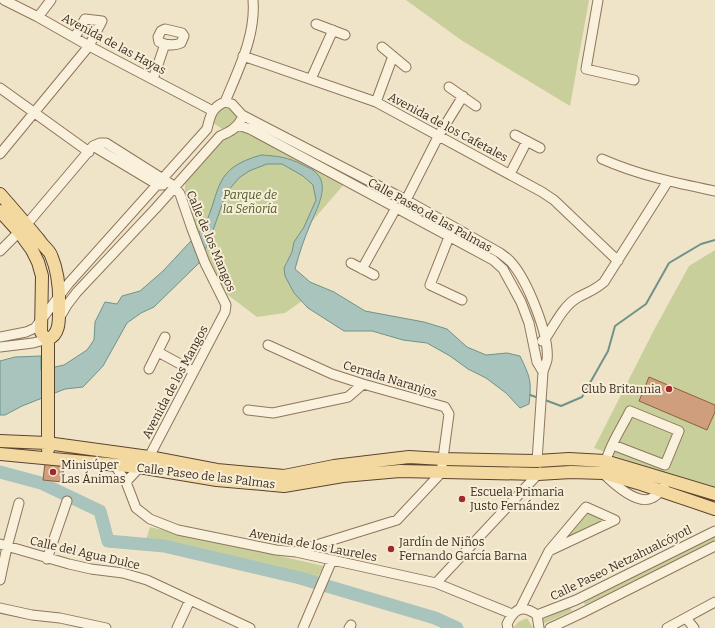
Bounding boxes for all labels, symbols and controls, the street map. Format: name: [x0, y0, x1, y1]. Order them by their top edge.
street label: Avenida de las Hayas: [60, 11, 169, 77]
street label: Avenida de los Cafetales: [386, 89, 510, 165]
street label: Calle Paseo de las Palmas: [366, 175, 495, 255]
street label: Calle de los Mangos: [183, 188, 239, 294]
park label: Parque de la Señoría: [223, 188, 277, 216]
street label: Avenida de los Mangos: [139, 323, 211, 441]
street label: Cerrada Naranjos: [341, 358, 439, 400]
place label: Club Britannia: [581, 382, 661, 396]
marker: Club Britannia: [664, 384, 674, 394]
place label: Minisúper Las Ánimas: [61, 458, 126, 486]
street label: Calle Paseo de las Palmas: [136, 461, 276, 491]
marker: Minisúper Las Ánimas: [48, 467, 58, 477]
place label: Escuela Primaria Justo Fernández: [469, 485, 565, 513]
marker: Escuela Primaria Justo Fernández: [457, 494, 467, 504]
street label: Calle Paseo Netzahualcóyotl: [548, 522, 695, 603]
street label: Avenida de los Laureles: [248, 526, 378, 564]
street label: Calle del Agua Dulce: [29, 534, 141, 572]
place label: Jardín de Niños Fernando García Barna: [398, 535, 527, 563]
marker: Jardín de Niños Fernando García Barna: [386, 544, 396, 554]

